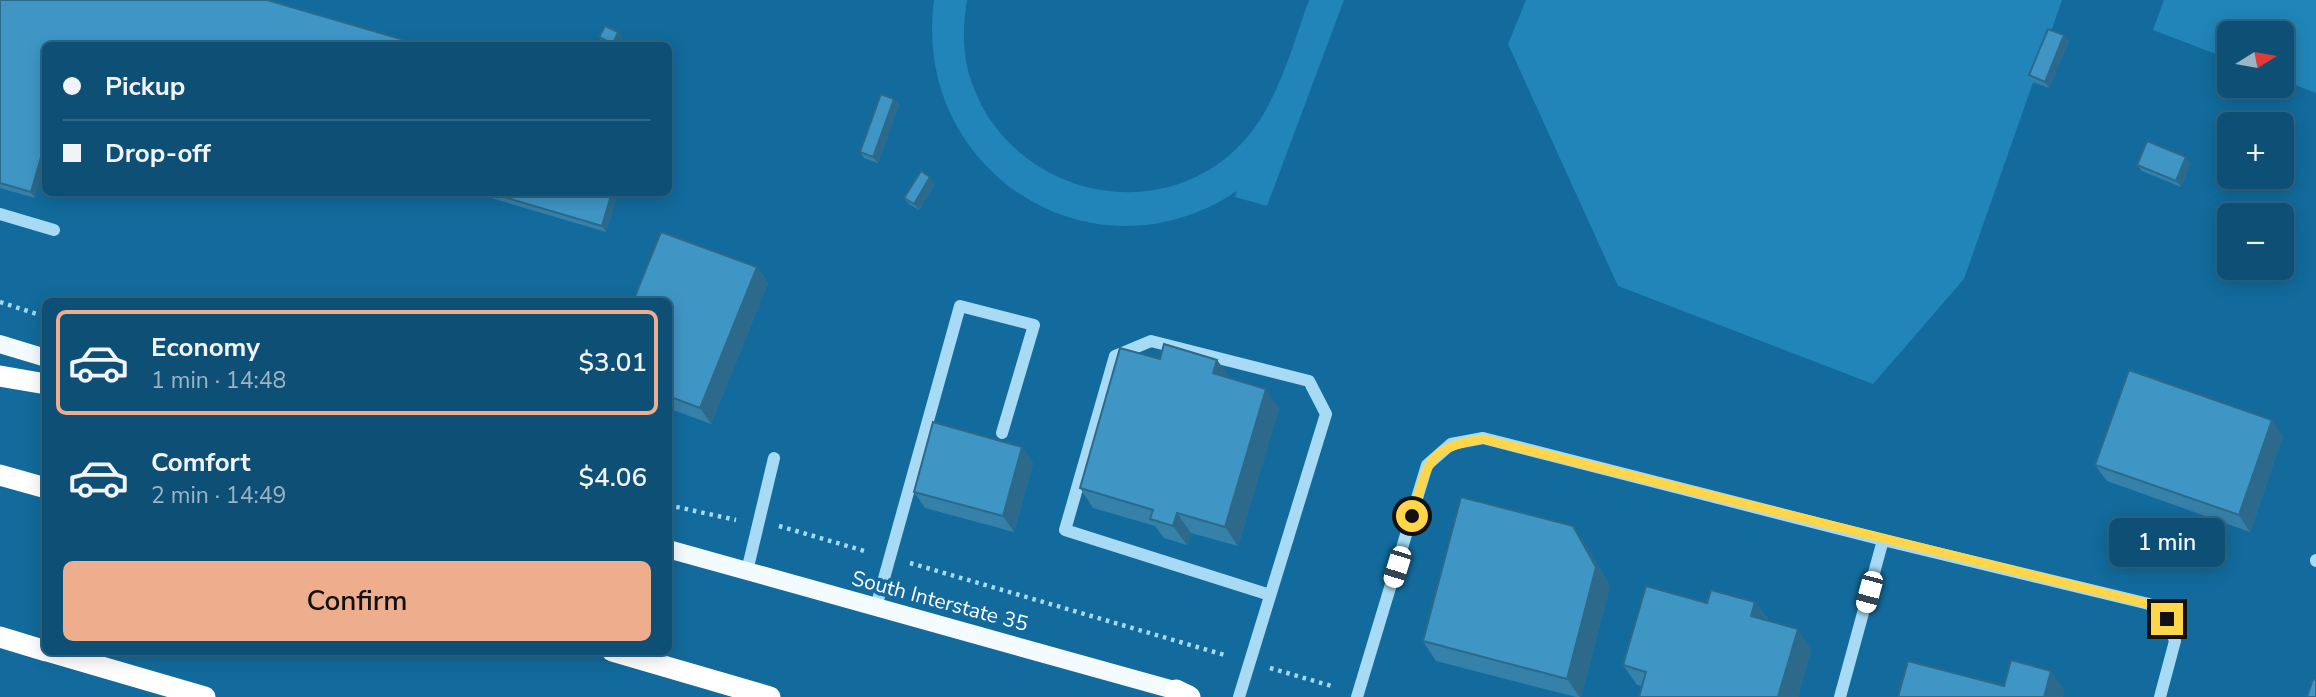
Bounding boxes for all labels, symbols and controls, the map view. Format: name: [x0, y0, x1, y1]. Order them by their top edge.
north arrow: [2217, 21, 2294, 98]
map controls: [2217, 21, 2294, 280]
text: Pickup: [105, 69, 185, 104]
button: +: [2217, 112, 2294, 189]
text: Drop-off: [105, 136, 211, 171]
button: −: [2217, 203, 2294, 280]
text: Economy: [151, 330, 260, 365]
icon: car: [67, 331, 130, 394]
text: $3.01: [578, 345, 647, 380]
text: 1 min · 14:48: [151, 365, 286, 396]
text: Comfort: [151, 445, 251, 480]
icon: car: [67, 446, 130, 509]
text: $4.06: [578, 460, 647, 495]
text: 2 min · 14:49: [151, 480, 286, 511]
route start: [1396, 500, 1428, 532]
callout: 1 min: [2109, 518, 2225, 566]
text: 1 min: [2138, 527, 2196, 558]
car: [1381, 544, 1414, 590]
button: Confirm: [63, 561, 651, 641]
street label: South Interstate 35: [849, 564, 1031, 638]
car: [1854, 569, 1885, 615]
route end: [2151, 603, 2183, 635]

